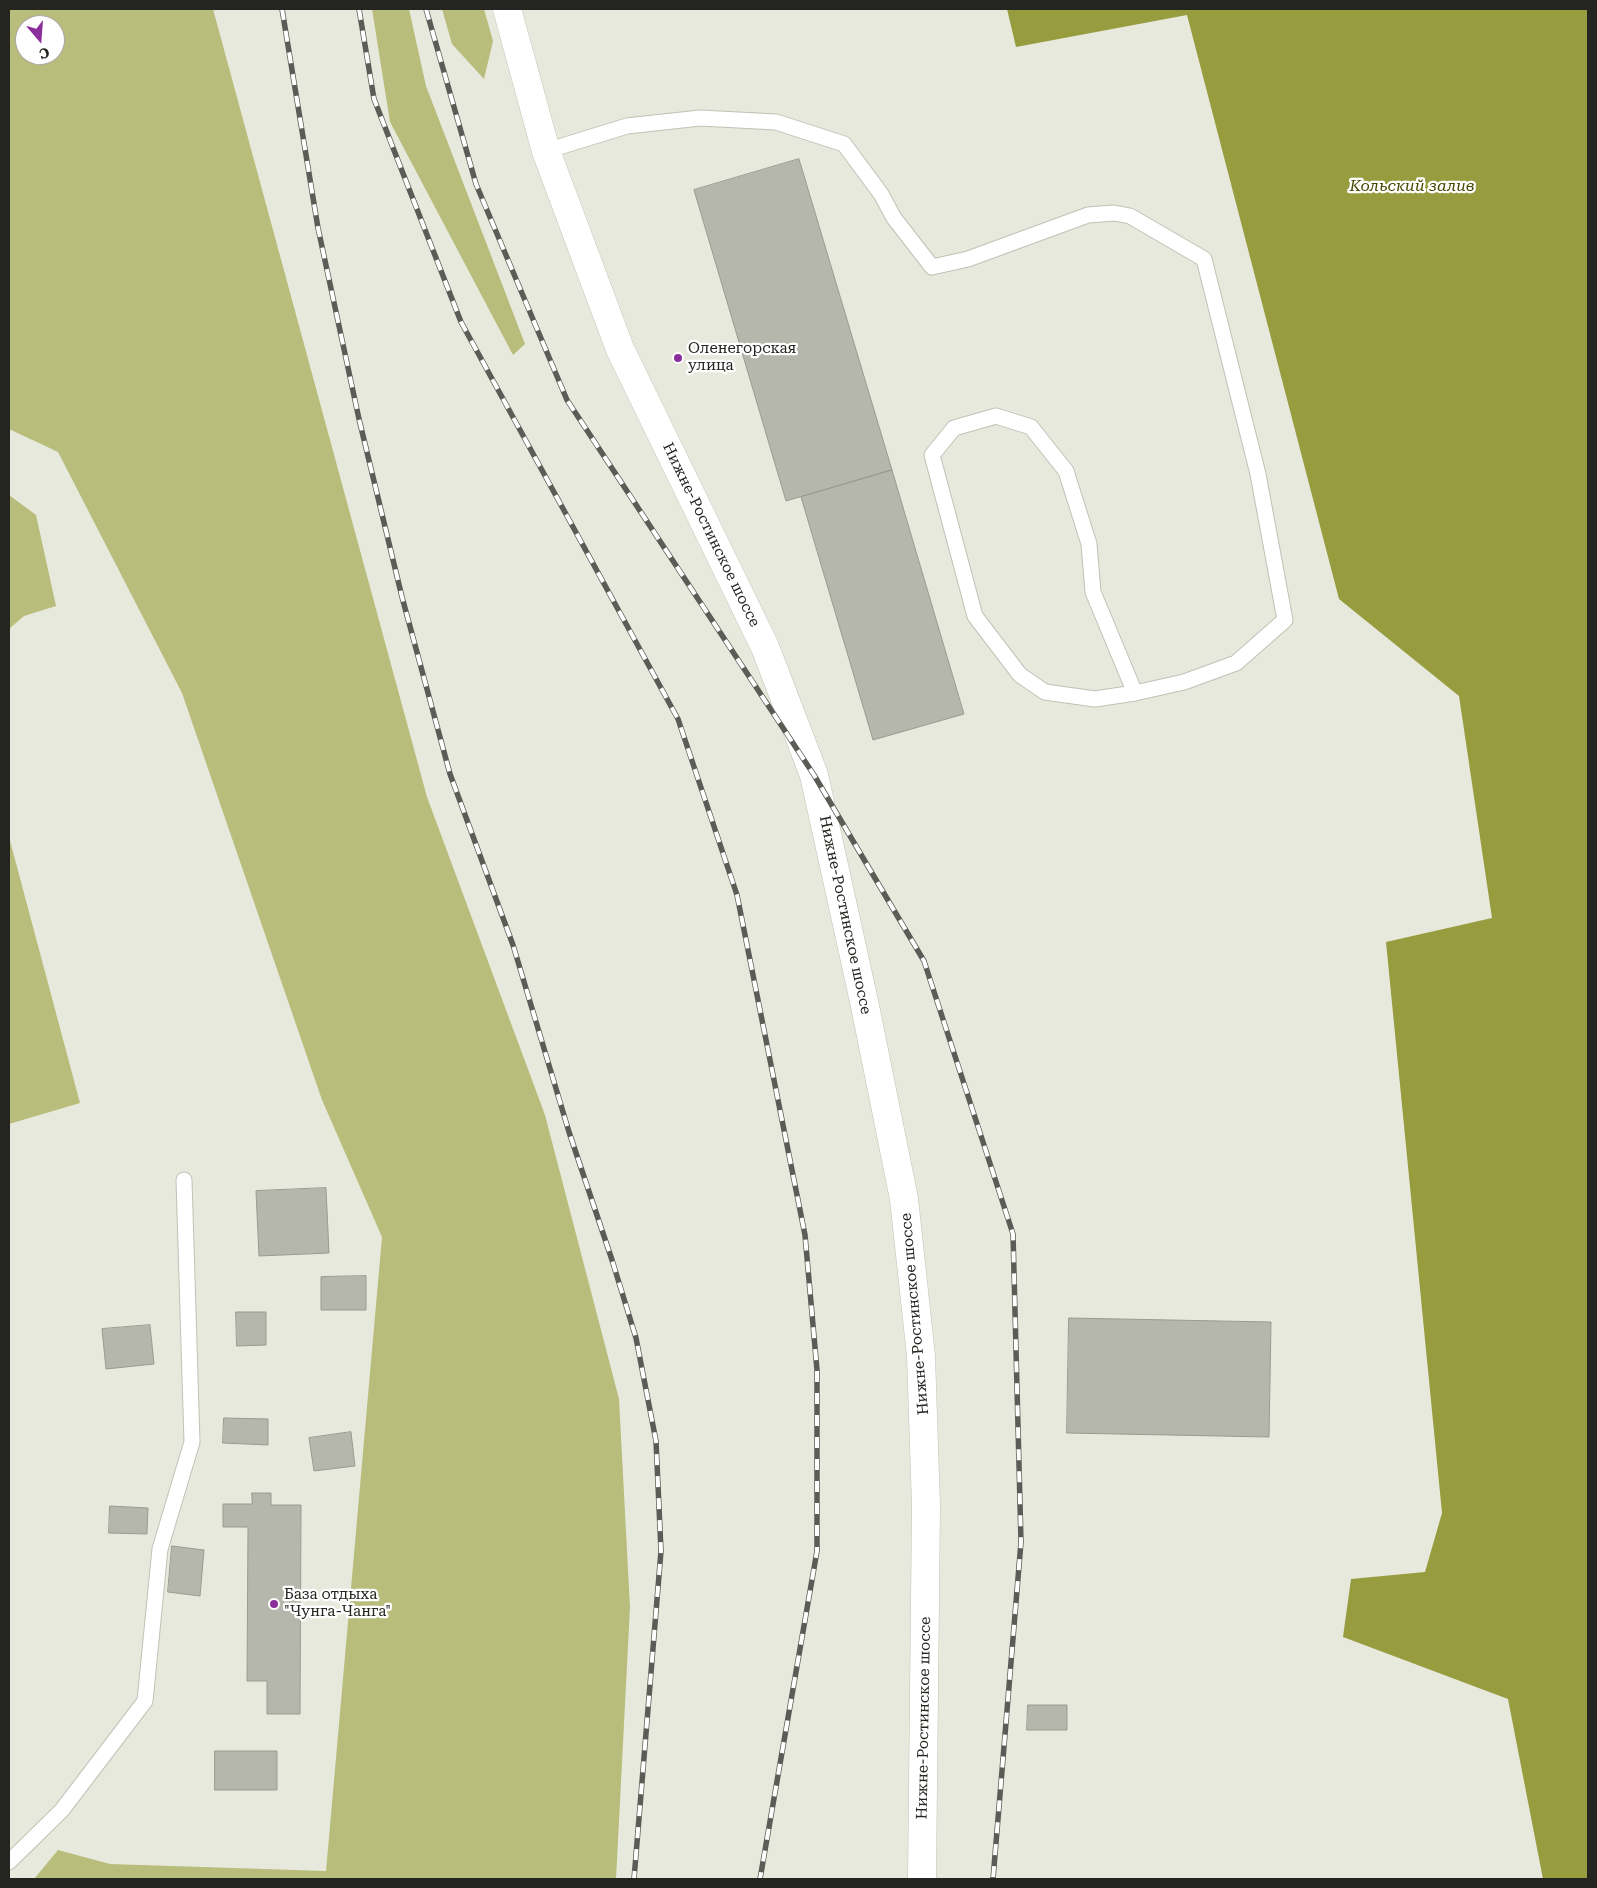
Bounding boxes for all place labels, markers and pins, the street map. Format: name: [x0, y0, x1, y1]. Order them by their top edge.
place label: Оленегорская улица: [688, 340, 796, 375]
marker: Оленегорская улица: [672, 352, 684, 364]
place label: База отдыха "Чунга-Чанга": [284, 1586, 391, 1621]
marker: База отдыха "Чунга-Чанга": [268, 1598, 280, 1610]

